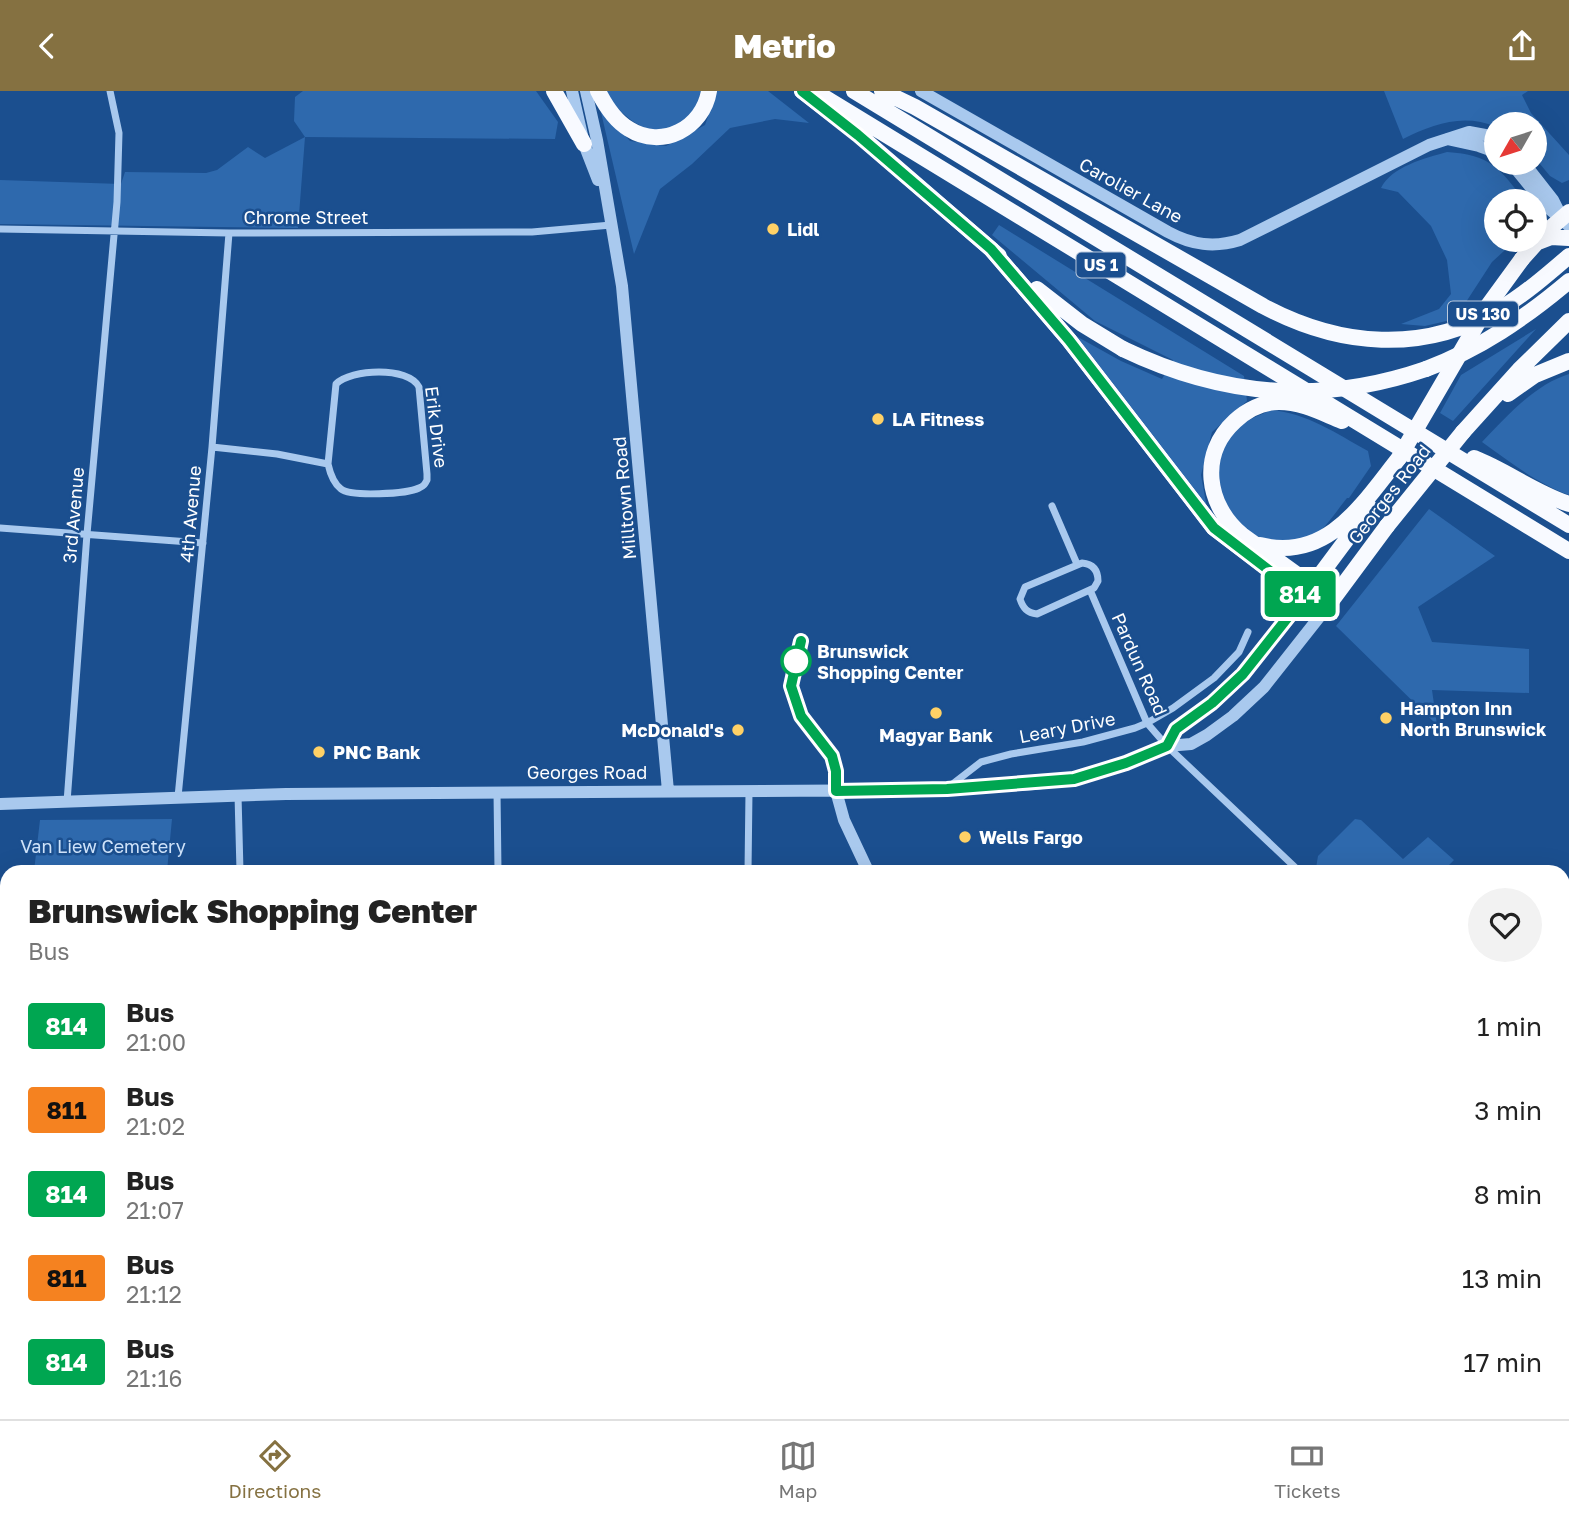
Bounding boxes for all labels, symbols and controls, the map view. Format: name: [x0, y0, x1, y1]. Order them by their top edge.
icon: back: [28, 27, 66, 65]
text: Metrio: [733, 27, 836, 65]
icon: share: [1503, 27, 1541, 65]
north arrow: [1484, 112, 1547, 175]
map controls: [1484, 112, 1547, 252]
street label: Carolier Lane: [1075, 153, 1187, 227]
button: locate: [1484, 189, 1547, 252]
street label: Chrome Street: [243, 206, 369, 228]
place label: Lidl: [787, 218, 819, 240]
marker: Lidl: [765, 221, 781, 237]
road number: US 1: [1076, 253, 1126, 277]
road number: US 130: [1448, 301, 1518, 327]
street label: Erik Drive: [421, 385, 453, 469]
place label: LA Fitness: [892, 408, 984, 430]
marker: LA Fitness: [870, 411, 886, 427]
street label: Milltown Road: [608, 436, 640, 560]
street label: Georges Road: [1343, 440, 1435, 548]
street label: 4th Avenue: [175, 465, 205, 563]
street label: 3rd Avenue: [58, 466, 88, 564]
line badge: 814: [1260, 571, 1340, 617]
text: 814: [1279, 579, 1321, 608]
street label: Pardun Road: [1108, 609, 1172, 719]
place label: Brunswick Shopping Center: [817, 640, 963, 683]
marker: Brunswick Shopping Center: [781, 646, 811, 676]
place label: Hampton Inn North Brunswick: [1400, 697, 1547, 740]
marker: Magyar Bank: [928, 705, 944, 721]
street label: Leary Drive: [1017, 707, 1117, 747]
marker: Hampton Inn North Brunswick: [1378, 710, 1394, 726]
place label: McDonald's: [621, 719, 724, 741]
marker: McDonald's: [730, 722, 746, 738]
place label: Magyar Bank: [879, 724, 994, 746]
place label: PNC Bank: [333, 741, 421, 763]
marker: PNC Bank: [311, 744, 327, 760]
street label: Georges Road: [527, 761, 647, 783]
place label: Wells Fargo: [979, 826, 1083, 848]
marker: Wells Fargo: [957, 829, 973, 845]
park label: Van Liew Cemetery: [20, 835, 186, 857]
button: heart: [1468, 888, 1542, 962]
text: Brunswick Shopping Center: [28, 891, 477, 930]
text: Bus: [28, 937, 70, 965]
text: Bus: [126, 997, 174, 1028]
text: 814: [45, 1011, 88, 1040]
text: 1 min: [1477, 1011, 1542, 1042]
text: 21:00: [126, 1028, 186, 1056]
text: Bus: [126, 1081, 174, 1112]
text: 811: [46, 1095, 87, 1124]
text: 3 min: [1474, 1095, 1542, 1126]
text: 21:02: [126, 1112, 185, 1140]
text: Bus: [126, 1165, 174, 1196]
text: 814: [45, 1179, 88, 1208]
text: 8 min: [1474, 1179, 1542, 1210]
text: 21:07: [126, 1196, 184, 1224]
text: Bus: [126, 1249, 174, 1280]
text: 811: [46, 1263, 87, 1292]
text: 13 min: [1462, 1263, 1542, 1294]
text: 21:12: [126, 1280, 182, 1308]
text: Bus: [126, 1333, 174, 1364]
text: 814: [45, 1347, 88, 1376]
text: 17 min: [1463, 1347, 1542, 1378]
text: 21:16: [126, 1364, 182, 1392]
tab: Directions: [229, 1437, 321, 1502]
tab: Map: [778, 1437, 817, 1502]
tab: Tickets: [1274, 1437, 1340, 1502]

